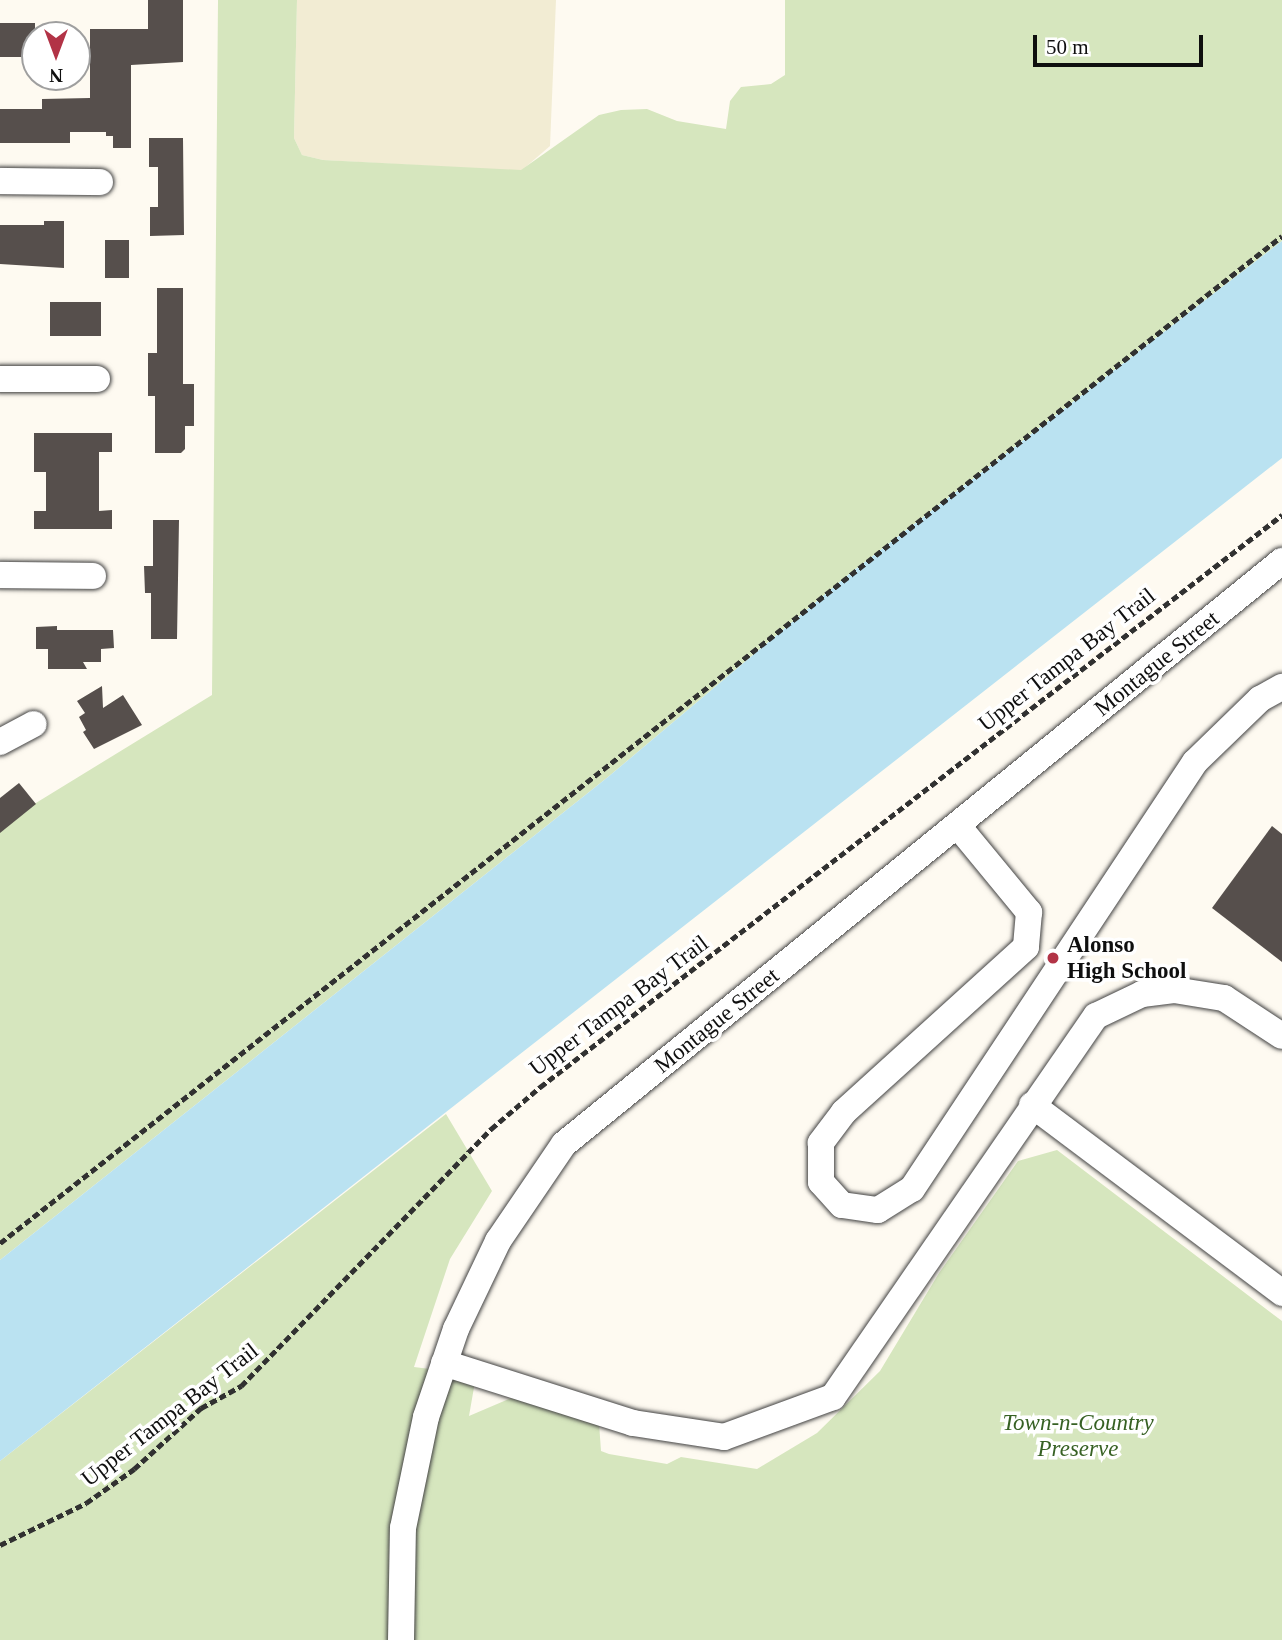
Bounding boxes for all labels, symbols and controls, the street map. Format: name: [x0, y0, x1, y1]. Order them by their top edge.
north arrow: [21, 21, 91, 91]
scale bar: [1037, 21, 1207, 65]
text: 50 m: [1046, 35, 1089, 59]
text: N: [49, 65, 63, 86]
street label: Upper Tampa Bay Trail: [973, 582, 1161, 738]
street label: Montague Street: [1089, 605, 1225, 723]
street label: Upper Tampa Bay Trail: [524, 929, 714, 1083]
place label: Alonso High School: [1067, 931, 1187, 985]
marker: Alonso High School: [1045, 950, 1061, 966]
street label: Montague Street: [649, 962, 785, 1080]
street label: Upper Tampa Bay Trail: [76, 1337, 264, 1493]
park label: Town-n-Country Preserve: [1002, 1409, 1154, 1463]

